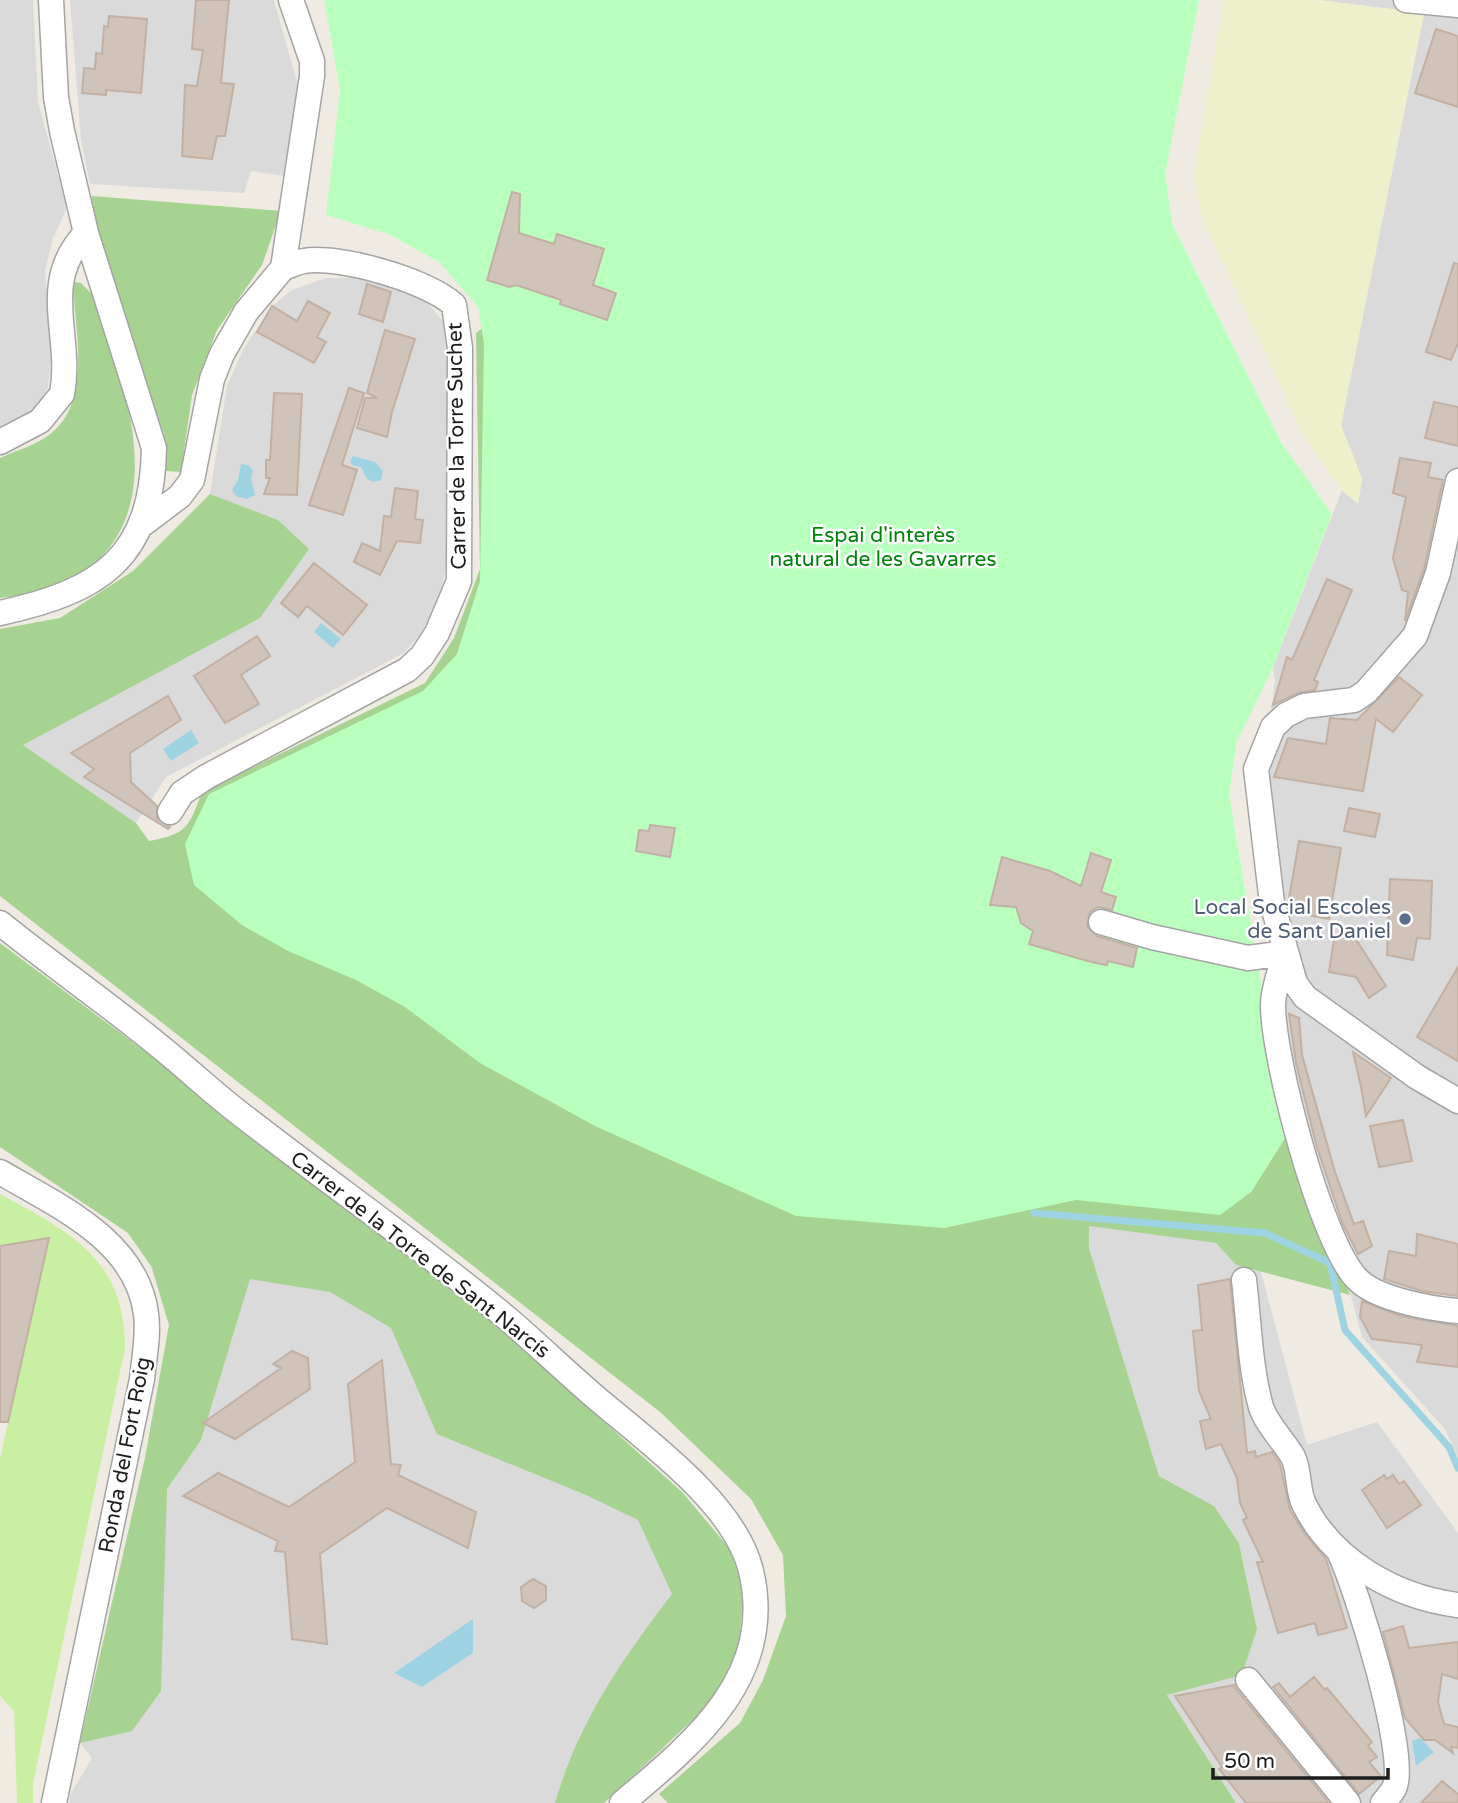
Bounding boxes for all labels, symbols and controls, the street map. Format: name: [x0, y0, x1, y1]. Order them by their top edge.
street label: Carrer de la Torre Suchet: [442, 322, 472, 570]
park label: Espai d'interès natural de les Gavarres: [770, 523, 997, 572]
place label: Local Social Escoles de Sant Daniel: [1193, 895, 1391, 944]
marker: Local Social Escoles de Sant Daniel: [1397, 911, 1413, 927]
street label: Carrer de la Torre de Sant Narcís: [285, 1146, 555, 1364]
street label: Ronda del Fort Roig: [94, 1355, 156, 1555]
scale bar: [1213, 1736, 1388, 1780]
text: 50 m: [1224, 1749, 1275, 1774]

